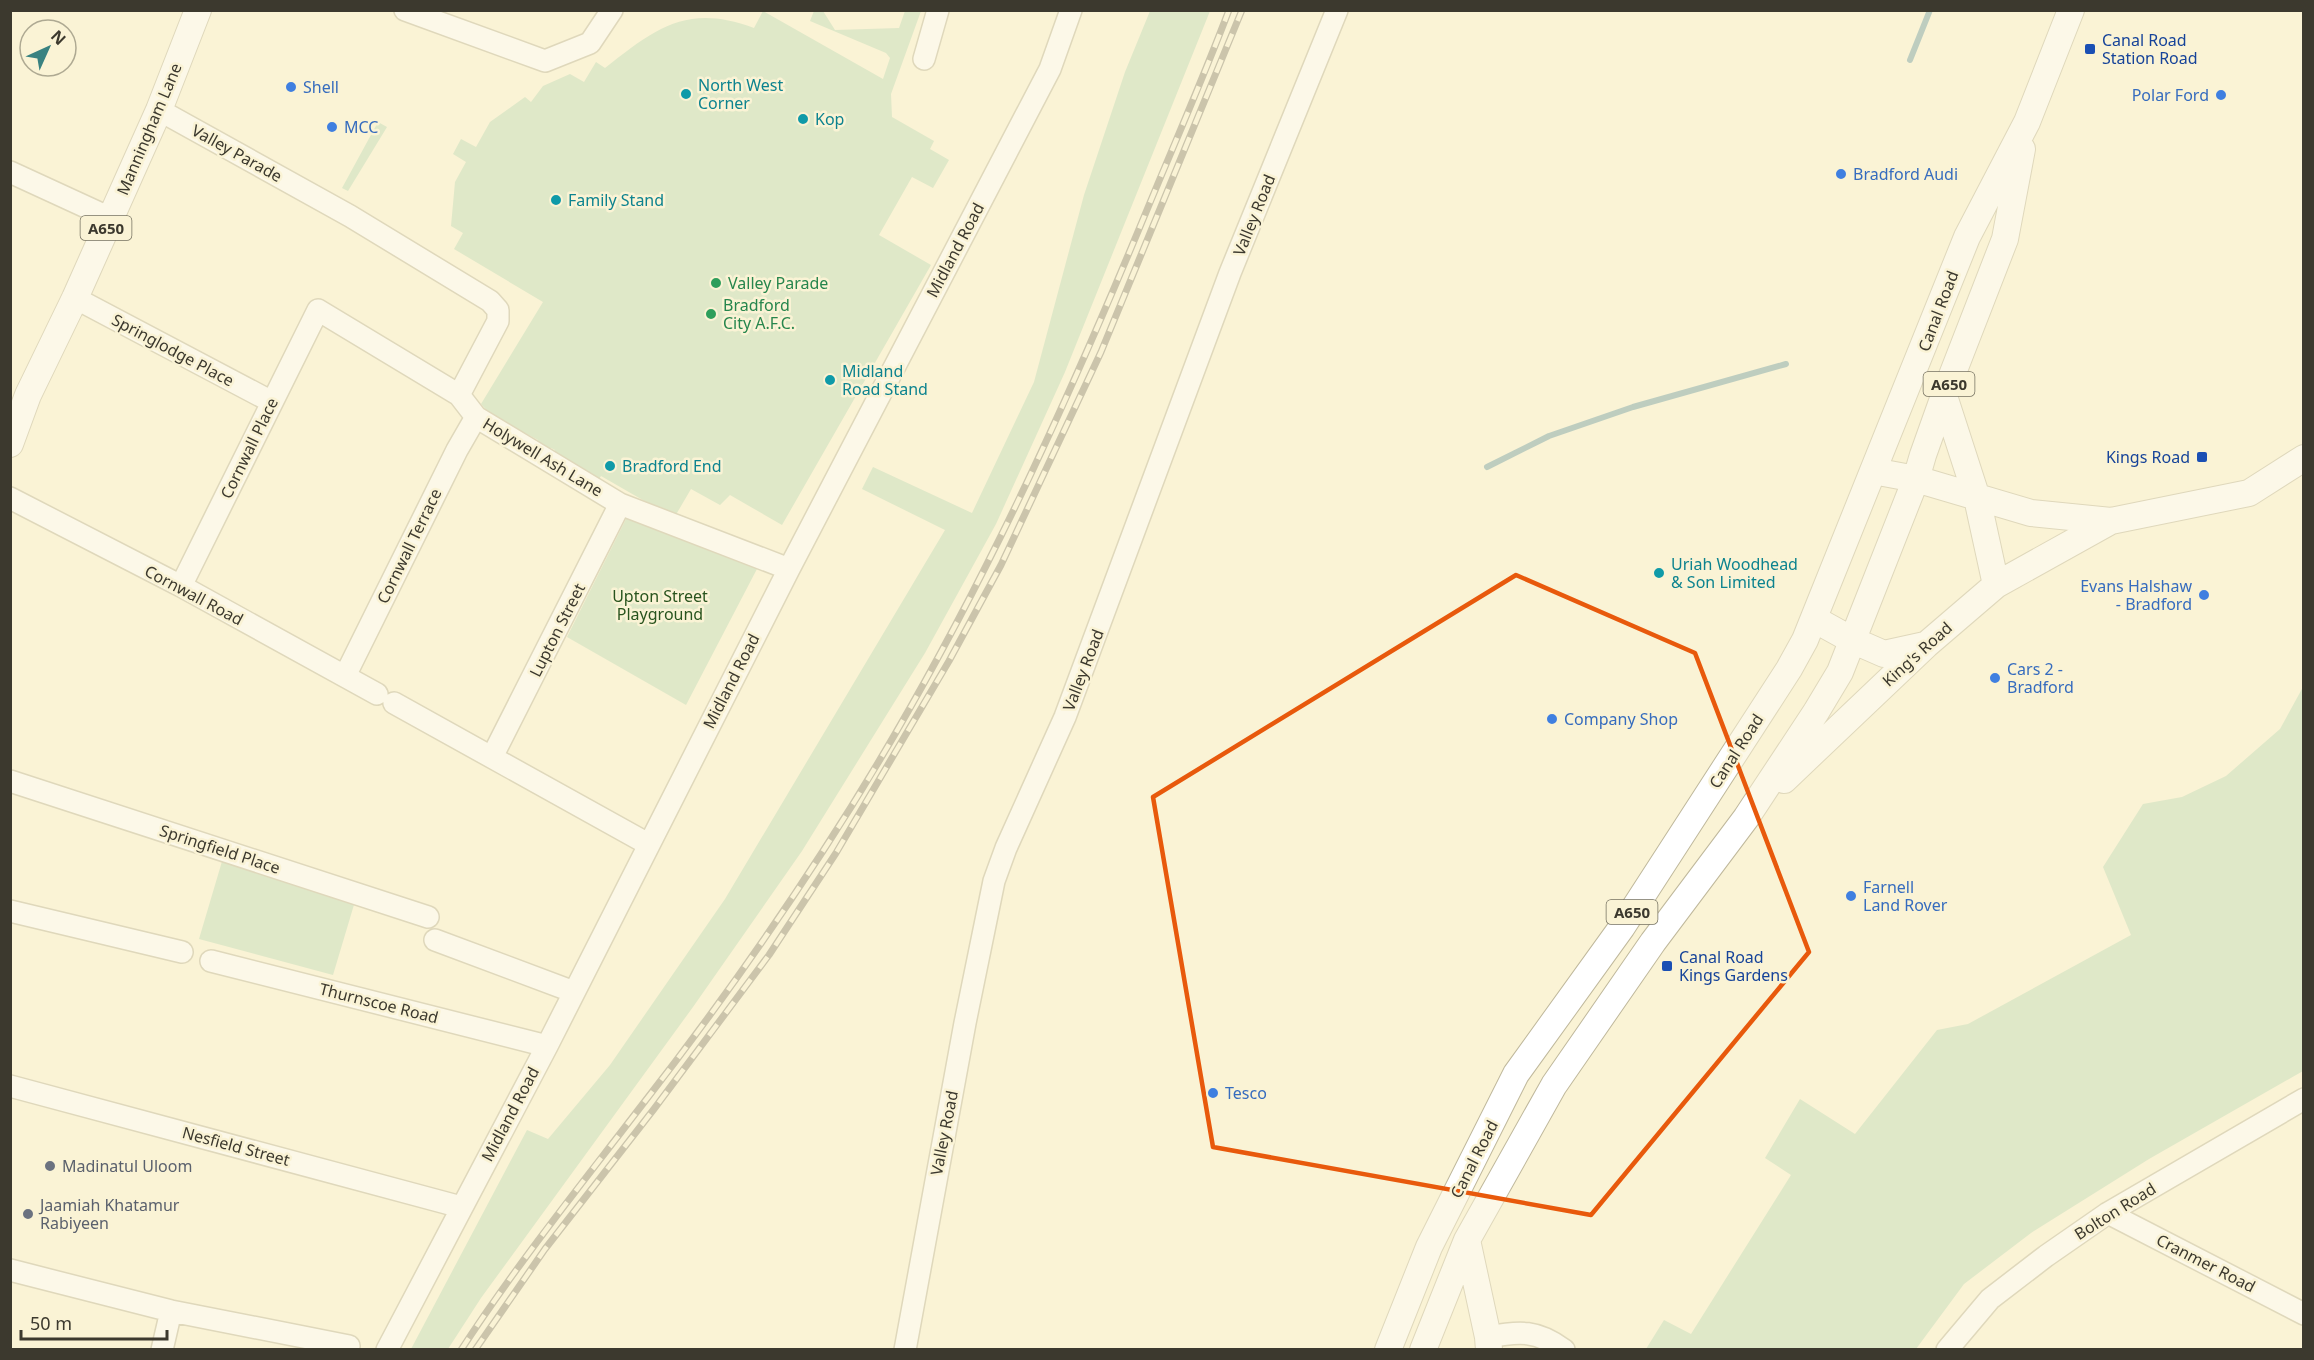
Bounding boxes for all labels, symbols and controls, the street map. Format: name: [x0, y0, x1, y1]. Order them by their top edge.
north arrow: [18, 18, 78, 78]
text: N: [46, 25, 71, 50]
place label: Canal Road Station Road: [2102, 29, 2198, 69]
marker: Canal Road Station Road: [2083, 42, 2097, 56]
street label: Manningham Lane: [111, 60, 187, 198]
place label: North West Corner: [698, 74, 784, 114]
place label: Shell: [303, 76, 339, 98]
marker: Shell: [284, 80, 298, 94]
place label: Polar Ford: [2132, 84, 2209, 106]
marker: North West Corner: [679, 87, 693, 101]
marker: Polar Ford: [2214, 88, 2228, 102]
place label: Kop: [815, 108, 844, 130]
marker: Kop: [796, 112, 810, 126]
place label: MCC: [344, 116, 378, 138]
street label: Valley Parade: [188, 119, 286, 187]
marker: MCC: [325, 120, 339, 134]
place label: Bradford Audi: [1853, 163, 1958, 185]
marker: Bradford Audi: [1834, 167, 1848, 181]
street label: Valley Road: [1228, 171, 1280, 259]
place label: Family Stand: [568, 189, 664, 211]
marker: Family Stand: [549, 193, 563, 207]
street label: Midland Road: [921, 199, 989, 301]
road number: A650: [80, 216, 132, 240]
street label: Canal Road: [1913, 268, 1963, 354]
place label: Valley Parade: [728, 272, 828, 294]
marker: Valley Parade: [709, 276, 723, 290]
place label: Bradford City A.F.C.: [723, 294, 795, 334]
marker: Bradford City A.F.C.: [704, 307, 718, 321]
street label: Springlodge Place: [108, 309, 238, 391]
place label: Midland Road Stand: [842, 360, 928, 400]
road number: A650: [1924, 372, 1974, 396]
marker: Midland Road Stand: [823, 373, 837, 387]
street label: Cornwall Place: [215, 394, 283, 502]
street label: Holywell Ash Lane: [479, 413, 607, 501]
place label: Kings Road: [2106, 446, 2190, 468]
marker: Kings Road: [2195, 450, 2209, 464]
place label: Bradford End: [622, 455, 722, 477]
marker: Bradford End: [603, 459, 617, 473]
street label: Cornwall Terrace: [372, 485, 446, 607]
place label: Uriah Woodhead & Son Limited: [1671, 553, 1798, 593]
street label: Cornwall Road: [141, 560, 247, 630]
marker: Uriah Woodhead & Son Limited: [1652, 566, 1666, 580]
place label: Evans Halshaw - Bradford: [2080, 575, 2192, 615]
street label: Lupton Street: [524, 579, 590, 681]
park label: Upton Street Playground: [612, 585, 708, 625]
marker: Evans Halshaw - Bradford: [2197, 588, 2211, 602]
street label: King's Road: [1877, 617, 1957, 691]
street label: Valley Road: [1057, 626, 1109, 714]
street label: Midland Road: [698, 630, 764, 732]
place label: Cars 2 - Bradford: [2007, 658, 2074, 698]
marker: Cars 2 - Bradford: [1988, 671, 2002, 685]
place label: Company Shop: [1564, 708, 1678, 730]
street label: Canal Road: [1704, 709, 1768, 793]
marker: Company Shop: [1545, 712, 1559, 726]
street label: Springfield Place: [157, 819, 283, 879]
place label: Farnell Land Rover: [1863, 876, 1948, 916]
marker: Farnell Land Rover: [1844, 889, 1858, 903]
road number: A650: [1606, 900, 1658, 924]
place label: Canal Road Kings Gardens: [1679, 946, 1788, 986]
marker: Canal Road Kings Gardens: [1660, 959, 1674, 973]
street label: Thurnscoe Road: [317, 978, 441, 1028]
street label: Midland Road: [476, 1063, 544, 1165]
place label: Tesco: [1225, 1082, 1267, 1104]
marker: Tesco: [1206, 1086, 1220, 1100]
street label: Valley Road: [925, 1089, 963, 1177]
street label: Canal Road: [1445, 1116, 1503, 1202]
street label: Nesfield Street: [180, 1121, 292, 1171]
place label: Madinatul Uloom: [62, 1155, 192, 1177]
marker: Madinatul Uloom: [43, 1159, 57, 1173]
street label: Bolton Road: [2070, 1177, 2160, 1245]
place label: Jaamiah Khatamur Rabiyeen: [38, 1194, 180, 1234]
marker: Jaamiah Khatamur Rabiyeen: [21, 1207, 35, 1221]
street label: Cranmer Road: [2153, 1229, 2259, 1297]
scale bar: [21, 1303, 166, 1341]
text: 50 m: [30, 1311, 72, 1335]

